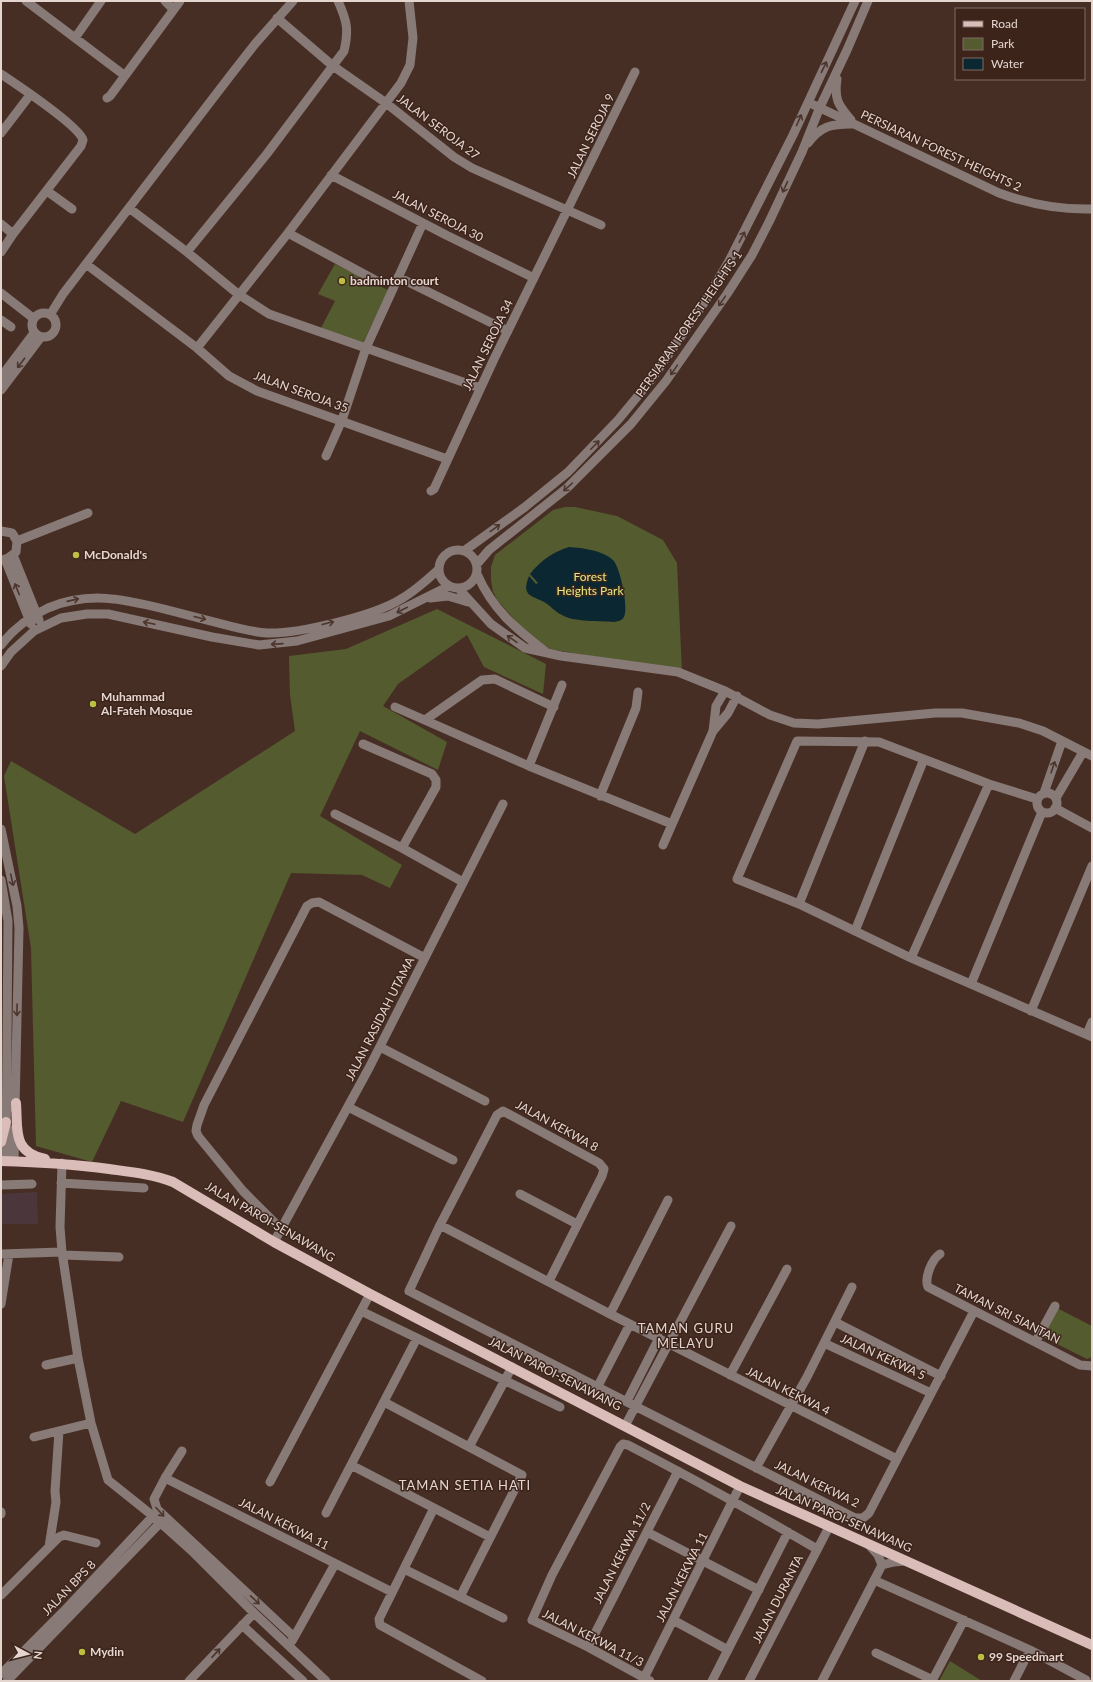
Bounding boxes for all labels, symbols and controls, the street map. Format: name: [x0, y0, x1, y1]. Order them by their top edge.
legend: [955, 8, 1085, 80]
text: Road: [991, 16, 1018, 31]
text: Park: [991, 36, 1015, 51]
text: Water: [991, 56, 1024, 71]
one-way arrow: [821, 61, 828, 73]
street label: JALAN SEROJA 27: [394, 91, 482, 162]
street label: JALAN SEROJA 9: [564, 91, 618, 181]
street label: PERSIARAN FOREST HEIGHTS 2: [858, 107, 1024, 194]
one-way arrow: [796, 114, 804, 126]
one-way arrow: [781, 181, 788, 193]
street label: JALAN SEROJA 30: [391, 186, 486, 245]
one-way arrow: [739, 231, 747, 243]
street label: PERSIARAN FOREST HEIGHTS 1: [632, 247, 745, 400]
place label: badminton court: [350, 273, 439, 288]
marker: badminton court: [337, 276, 347, 286]
one-way arrow: [718, 295, 727, 306]
street label: JALAN SEROJA 34: [459, 297, 516, 393]
one-way arrow: [17, 358, 25, 369]
one-way arrow: [670, 364, 678, 375]
street label: JALAN SEROJA 35: [252, 367, 350, 416]
one-way arrow: [590, 440, 600, 450]
one-way arrow: [563, 482, 573, 492]
one-way arrow: [490, 524, 501, 532]
place label: McDonald's: [84, 547, 147, 562]
marker: McDonald's: [71, 550, 81, 560]
park label: Forest Heights Park: [556, 569, 624, 598]
one-way arrow: [12, 584, 20, 596]
one-way arrow: [66, 596, 79, 604]
one-way arrow: [396, 607, 408, 614]
one-way arrow: [193, 615, 206, 623]
one-way arrow: [142, 619, 155, 627]
one-way arrow: [321, 619, 334, 627]
one-way arrow: [507, 635, 518, 643]
one-way arrow: [270, 640, 283, 647]
place label: Muhammad Al-Fateh Mosque: [100, 689, 193, 718]
marker: Muhammad Al-Fateh Mosque: [88, 699, 98, 709]
one-way arrow: [1050, 761, 1058, 773]
one-way arrow: [8, 874, 16, 887]
street label: JALAN RASIDAH UTAMA: [342, 954, 418, 1083]
one-way arrow: [13, 1003, 21, 1016]
street label: JALAN KEKWA 8: [513, 1097, 601, 1154]
street label: JALAN PAROI-SENAWANG: [203, 1178, 338, 1265]
street label: TAMAN SRI SIANTAN: [952, 1280, 1063, 1347]
district label: TAMAN GURU MELAYU: [638, 1320, 734, 1351]
street label: JALAN KEKWA 5: [838, 1330, 928, 1383]
street label: JALAN PAROI-SENAWANG: [486, 1333, 624, 1414]
street label: JALAN KEKWA 4: [744, 1363, 833, 1418]
street label: JALAN KEKWA 2: [773, 1457, 862, 1510]
district label: TAMAN SETIA HATI: [399, 1477, 531, 1493]
street label: JALAN PAROI-SENAWANG: [774, 1482, 915, 1555]
street label: JALAN KEKWA 11: [237, 1494, 332, 1553]
street label: JALAN KEKWA 11/2: [590, 1500, 654, 1606]
one-way arrow: [156, 1507, 165, 1517]
street label: JALAN KEKWA 11: [652, 1529, 711, 1624]
street label: JALAN DURANTA: [749, 1551, 807, 1645]
street label: JALAN BPS 8: [39, 1557, 99, 1618]
one-way arrow: [250, 1596, 260, 1605]
street label: JALAN KEKWA 11/3: [540, 1606, 646, 1670]
north arrow: [8, 1634, 48, 1674]
place label: Mydin: [90, 1644, 124, 1659]
marker: Mydin: [77, 1647, 87, 1657]
one-way arrow: [211, 1648, 221, 1658]
place label: 99 Speedmart: [989, 1649, 1064, 1664]
text: N: [31, 1650, 45, 1660]
marker: 99 Speedmart: [976, 1652, 986, 1662]

